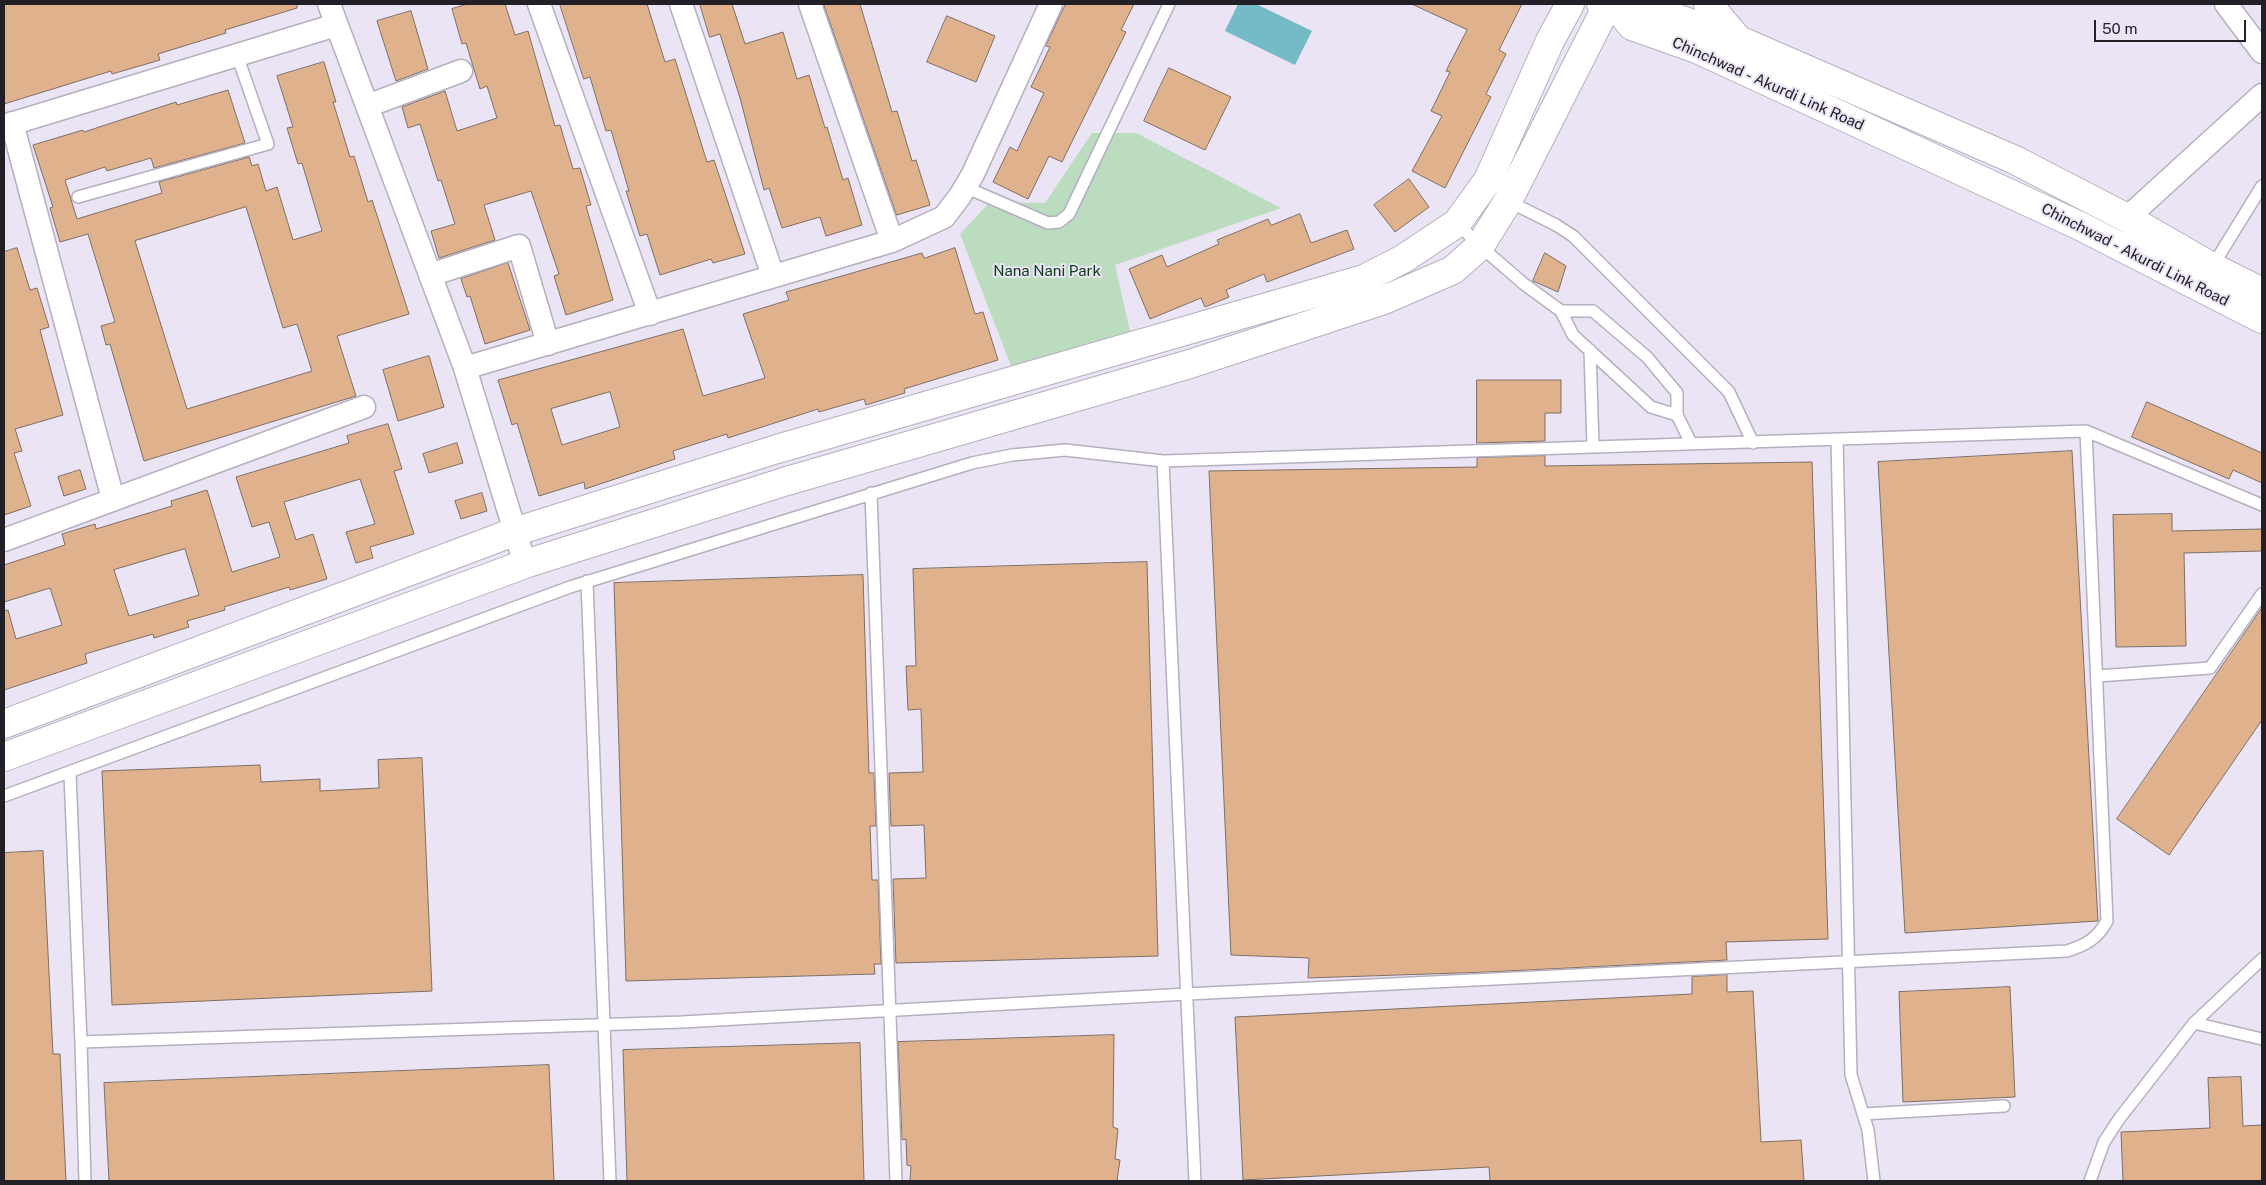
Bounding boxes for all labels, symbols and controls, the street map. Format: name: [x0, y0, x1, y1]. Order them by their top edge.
scale bar: [2096, 10, 2248, 42]
text: 50 m: [2102, 20, 2137, 37]
street label: Chinchwad - Akurdi Link Road: [1669, 33, 1867, 135]
street label: Chinchwad - Akurdi Link Road: [2038, 200, 2232, 310]
park label: Nana Nani Park: [993, 262, 1101, 280]

